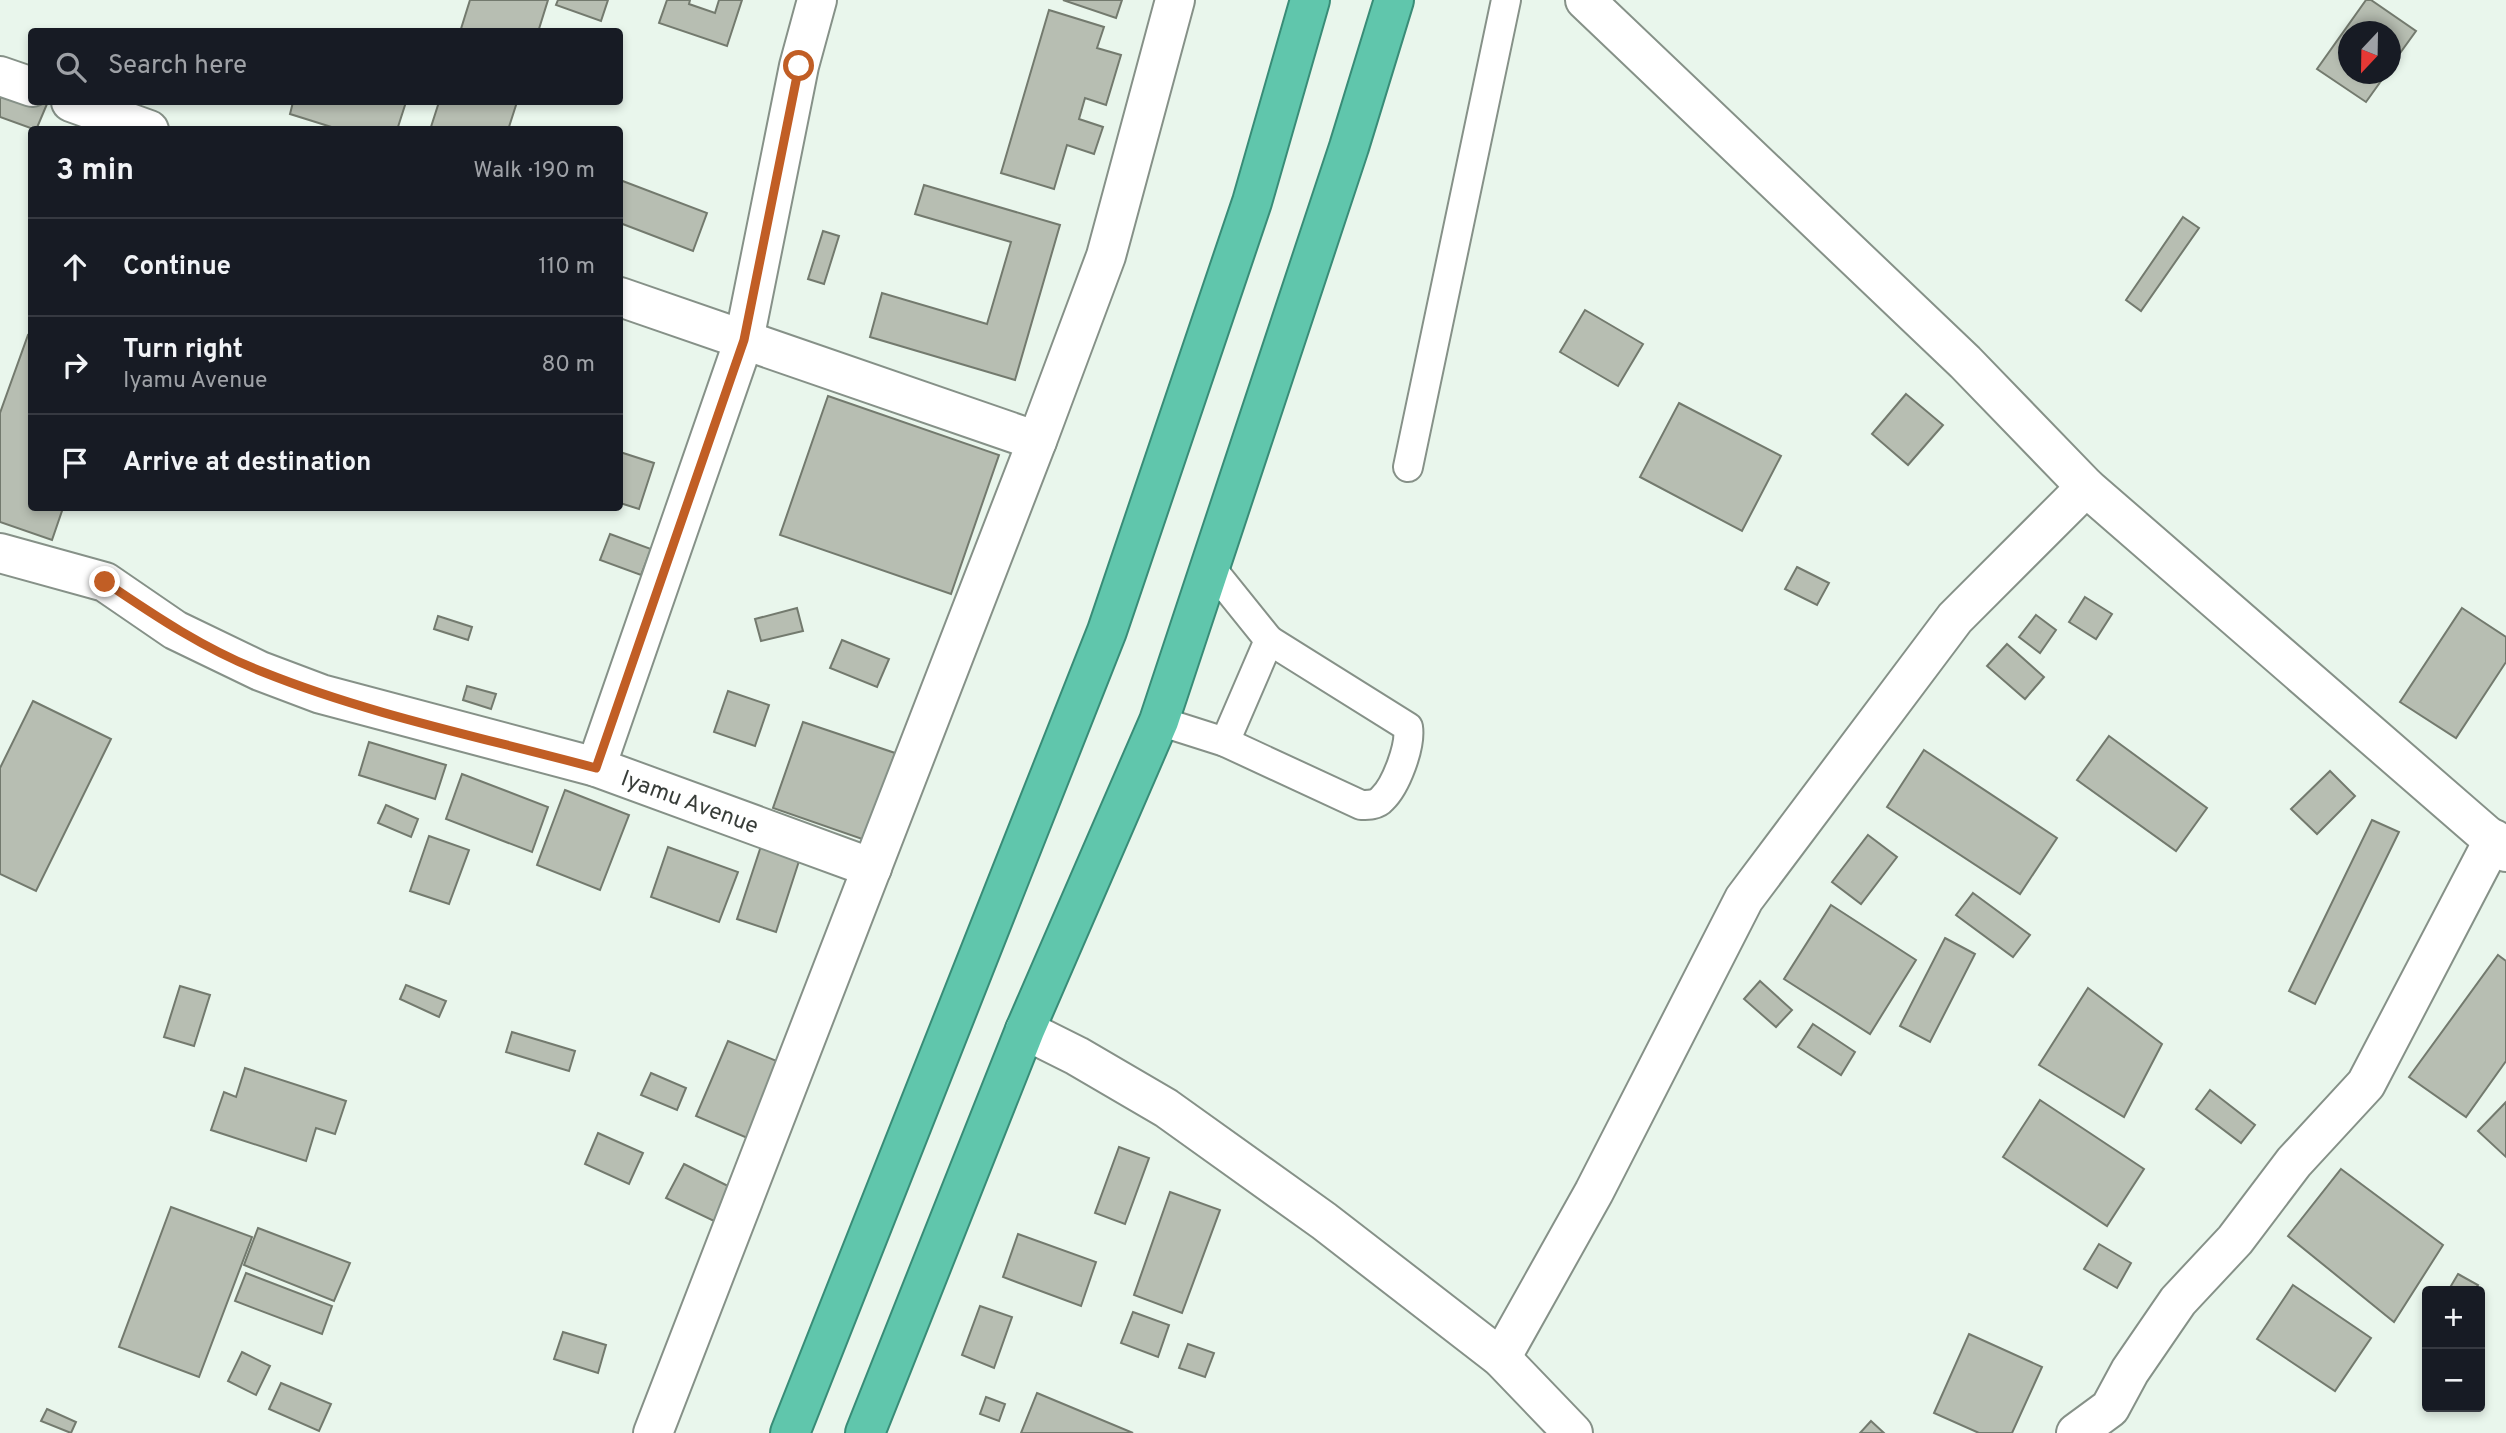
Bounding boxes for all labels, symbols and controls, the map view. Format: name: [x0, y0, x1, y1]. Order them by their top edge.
north arrow: [2338, 21, 2401, 84]
search box: [28, 28, 623, 105]
icon: search: [52, 48, 90, 86]
text: Search here: [108, 50, 247, 83]
route start: [783, 50, 814, 81]
text: 3 min: [56, 153, 134, 190]
text: Walk · 190 m: [473, 157, 595, 186]
icon: ahead: [56, 248, 94, 286]
text: Continue: [123, 251, 231, 284]
text: 110 m: [538, 253, 595, 282]
text: Turn right: [123, 334, 243, 367]
icon: right: [56, 346, 94, 384]
text: 80 m: [542, 351, 595, 380]
text: Iyamu Avenue: [123, 367, 267, 396]
icon: arrive: [56, 444, 94, 482]
text: Arrive at destination: [123, 447, 371, 480]
route end: [89, 566, 120, 597]
street label: Iyamu Avenue: [616, 765, 762, 842]
map controls: [2422, 1286, 2485, 1412]
button: +: [2422, 1286, 2485, 1349]
button: −: [2422, 1349, 2485, 1412]

